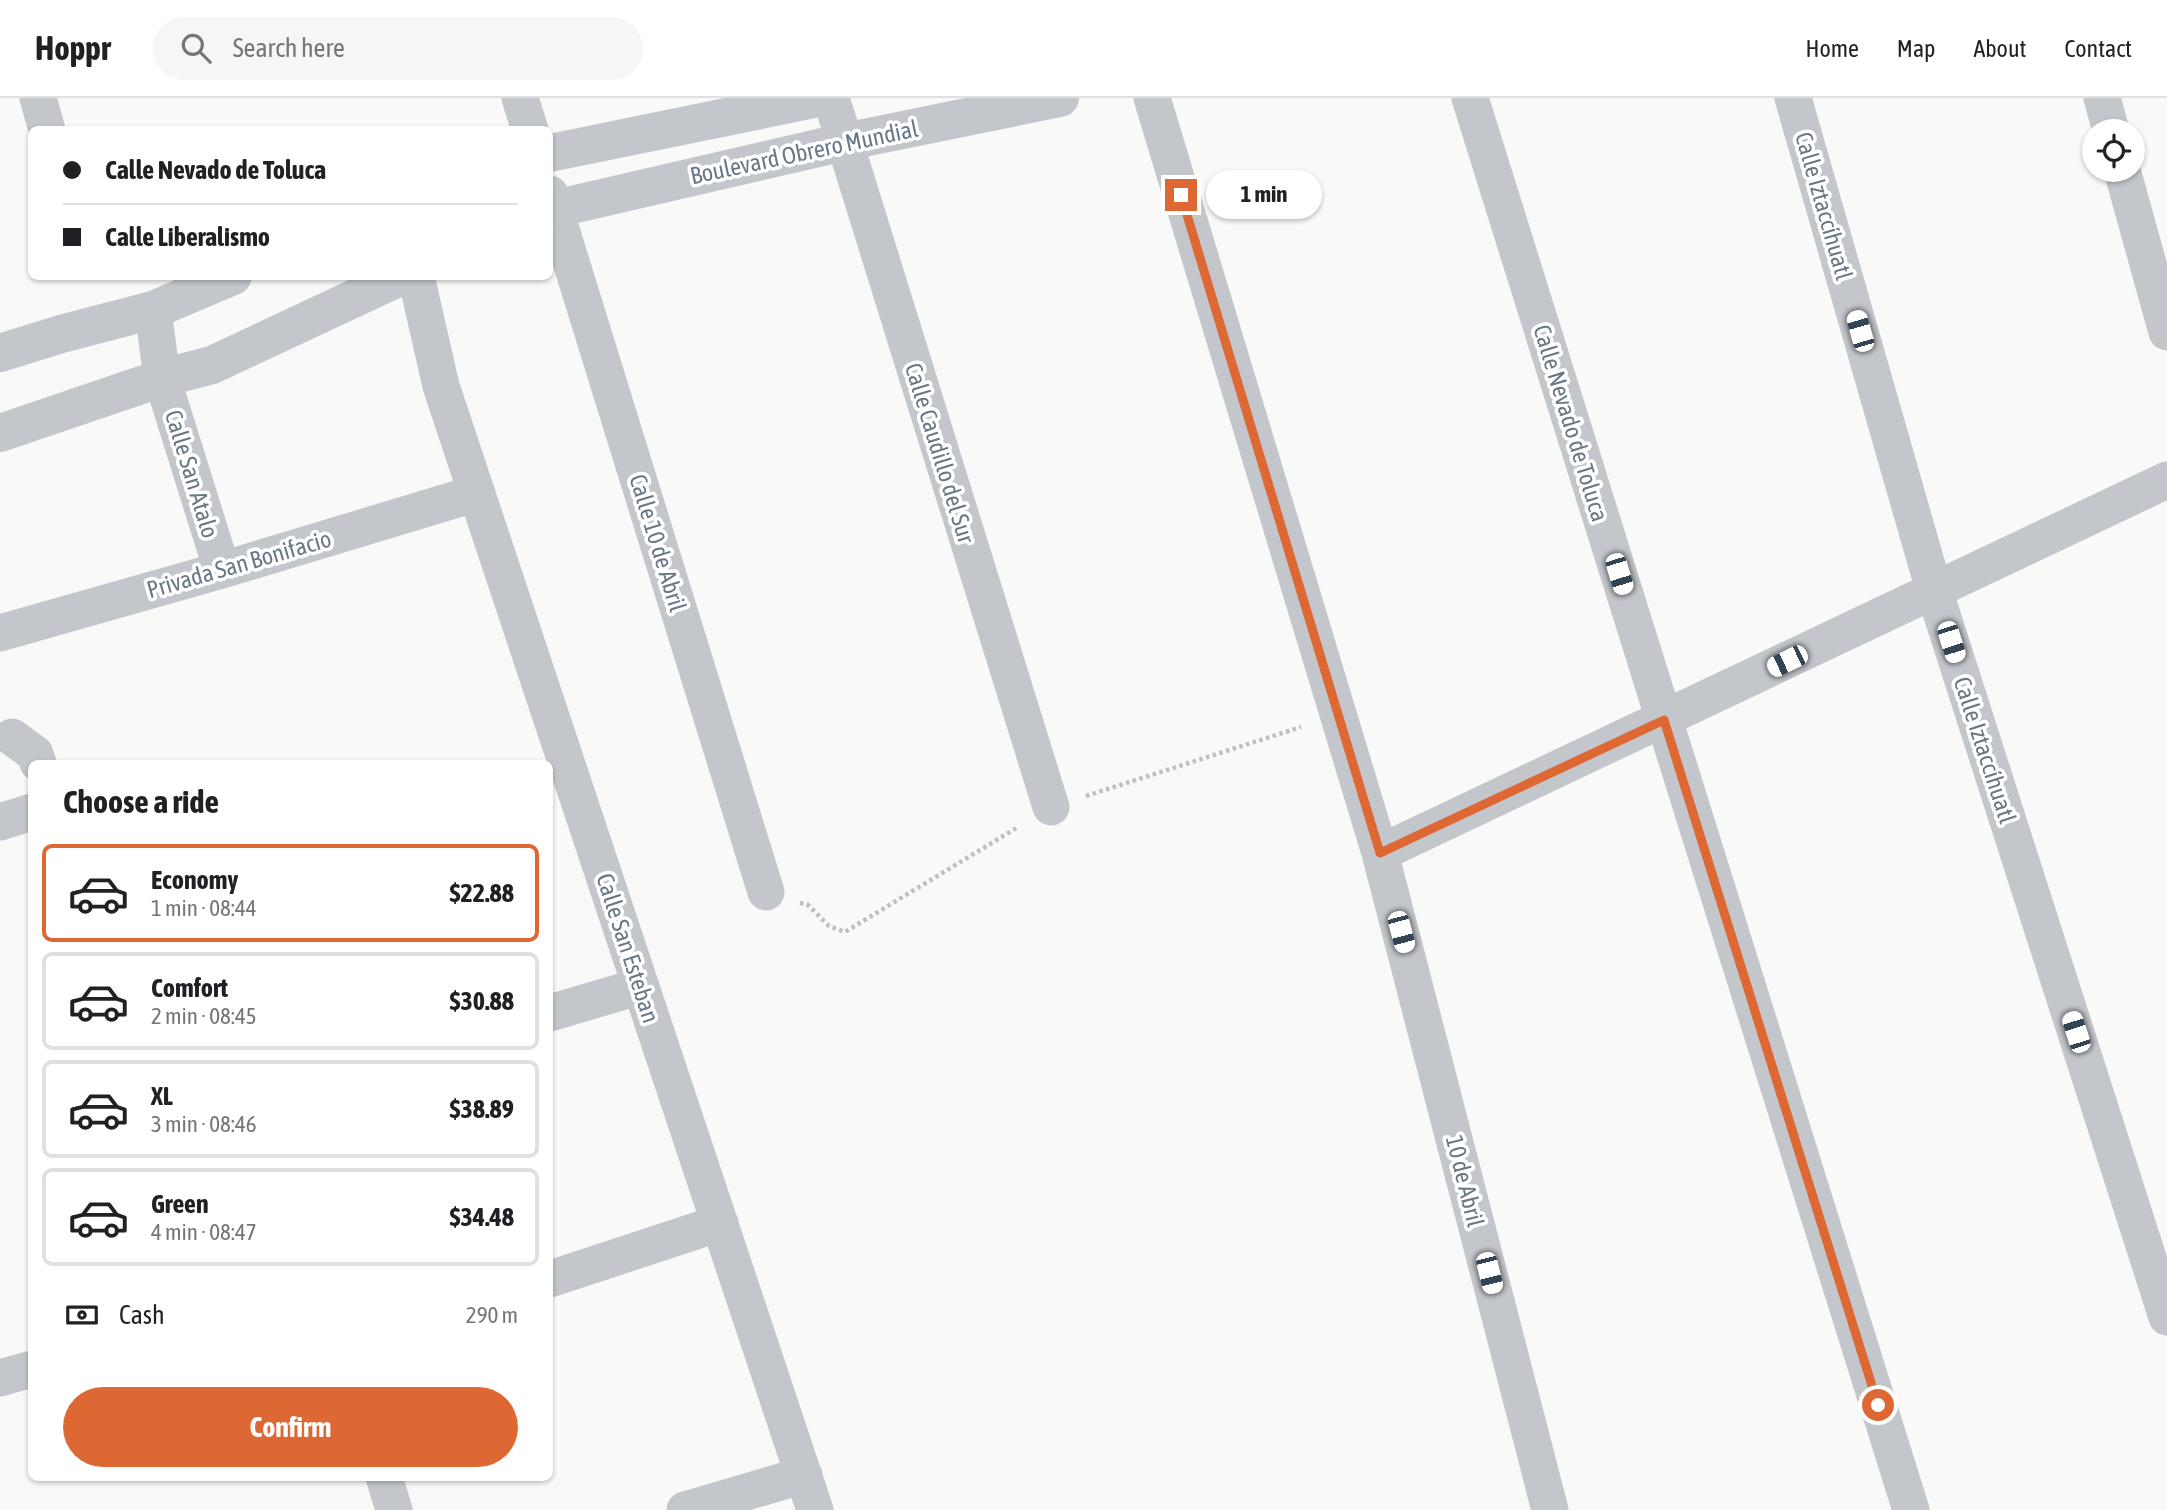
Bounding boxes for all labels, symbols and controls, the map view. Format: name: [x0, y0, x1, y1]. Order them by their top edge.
search box: [153, 17, 643, 80]
text: Hoppr: [35, 29, 111, 67]
icon: search: [177, 29, 215, 67]
text: Search here: [233, 33, 345, 63]
text: Home: [1805, 35, 1859, 62]
text: Map: [1897, 35, 1935, 62]
text: About: [1973, 35, 2026, 62]
text: Contact: [2064, 35, 2132, 62]
street label: Boulevard Obrero Mundial: [688, 115, 921, 189]
map controls: [2082, 119, 2145, 182]
button: locate: [2082, 119, 2145, 182]
street label: Calle Iztaccíhuatl: [1790, 129, 1858, 284]
text: Calle Nevado de Toluca: [105, 155, 326, 185]
callout: 1 min: [1206, 170, 1321, 220]
route end: [1165, 179, 1197, 211]
text: 1 min: [1241, 181, 1287, 207]
text: Calle Liberalismo: [105, 222, 270, 252]
car: [1845, 308, 1876, 354]
street label: Calle Nevado de Toluca: [1528, 321, 1614, 525]
street label: Calle Caudillo del Sur: [900, 360, 980, 547]
street label: Calle San Atalo: [160, 407, 224, 541]
street label: Calle 10 de Abril: [624, 471, 692, 616]
street label: Privada San Bonifacio: [144, 525, 334, 603]
car: [1603, 551, 1636, 597]
car: [1935, 619, 1968, 665]
car: [1764, 642, 1811, 680]
street label: Calle Iztaccíhuatl: [1949, 673, 2022, 827]
text: Choose a ride: [63, 783, 219, 820]
icon: car: [67, 862, 130, 925]
text: Economy: [151, 865, 238, 895]
street label: Calle San Esteban: [591, 870, 665, 1026]
text: $22.88: [450, 878, 514, 908]
text: 1 min · 08:44: [151, 895, 257, 921]
car: [1386, 909, 1417, 955]
icon: car: [67, 970, 130, 1033]
text: Comfort: [151, 973, 228, 1003]
text: $30.88: [450, 986, 514, 1016]
text: 2 min · 08:45: [151, 1003, 257, 1029]
car: [2060, 1009, 2093, 1055]
icon: car: [67, 1078, 130, 1141]
text: XL: [151, 1081, 173, 1111]
text: $38.89: [450, 1094, 514, 1124]
text: 3 min · 08:46: [151, 1111, 257, 1137]
street label: 10 de Abril: [1441, 1132, 1490, 1230]
icon: car: [67, 1186, 130, 1249]
text: Green: [151, 1189, 209, 1219]
text: $34.48: [450, 1202, 514, 1232]
text: 4 min · 08:47: [151, 1219, 257, 1245]
car: [1474, 1250, 1505, 1296]
icon: cash: [63, 1296, 101, 1334]
text: Cash: [119, 1300, 165, 1330]
text: 290 m: [466, 1302, 518, 1328]
button: Confirm: [63, 1387, 518, 1467]
route start: [1862, 1389, 1894, 1421]

